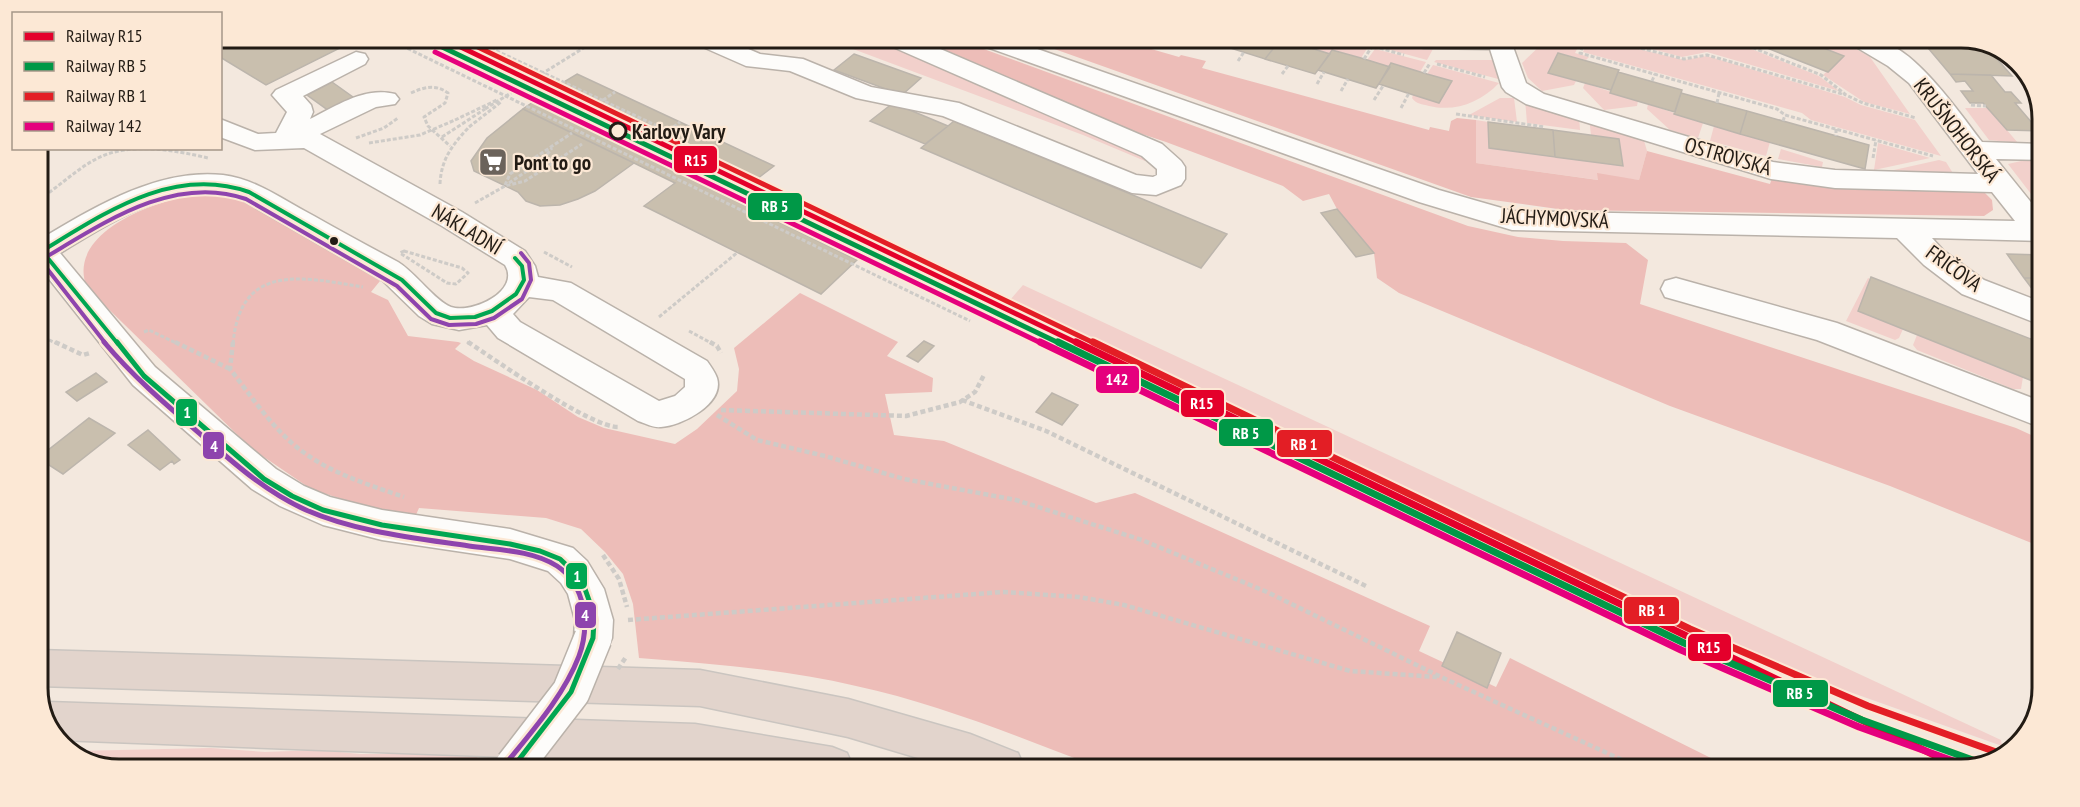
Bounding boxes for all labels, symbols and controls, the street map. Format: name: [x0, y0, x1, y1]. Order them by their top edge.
legend: [12, 12, 222, 150]
text: Railway R15: [66, 24, 143, 47]
text: Railway RB 5: [66, 54, 147, 77]
street label: KRUŠNOHORSKÁ: [1908, 73, 2006, 188]
text: Railway RB 1: [66, 84, 147, 107]
text: Railway 142: [66, 114, 142, 137]
place label: Karlovy Vary: [632, 118, 726, 145]
marker: Karlovy Vary: [609, 122, 627, 140]
street label: OSTROVSKÁ: [1682, 131, 1775, 181]
line badge: R15: [673, 145, 718, 174]
supermarket icon: Pont to go: [477, 146, 509, 178]
place label: Pont to go: [514, 149, 591, 176]
text: R15: [684, 150, 708, 170]
line badge: RB 5: [747, 192, 803, 221]
text: RB 5: [762, 196, 788, 216]
street label: NÁKLADNÍ: [427, 197, 508, 261]
street label: JÁCHYMOVSKÁ: [1499, 202, 1610, 234]
unlabelled marker: [328, 235, 340, 247]
street label: FRIČOVA: [1921, 239, 1987, 297]
line badge: 142: [1095, 365, 1140, 394]
text: 142: [1106, 369, 1128, 389]
line badge: R15: [1180, 389, 1225, 418]
text: R15: [1190, 393, 1214, 413]
line badge: 1: [175, 398, 198, 427]
text: 1: [183, 402, 191, 422]
line badge: RB 5: [1218, 418, 1274, 447]
text: RB 5: [1233, 423, 1259, 443]
line badge: RB 1: [1276, 429, 1333, 458]
line badge: 4: [202, 431, 225, 460]
text: RB 1: [1291, 434, 1317, 454]
text: 4: [210, 436, 218, 456]
line badge: 1: [565, 562, 588, 590]
text: 1: [573, 566, 581, 586]
line badge: RB 1: [1623, 596, 1680, 625]
text: RB 1: [1639, 600, 1665, 620]
line badge: 4: [574, 601, 597, 629]
text: 4: [581, 605, 589, 625]
line badge: R15: [1687, 633, 1732, 662]
text: R15: [1697, 637, 1721, 657]
line badge: RB 5: [1772, 679, 1829, 708]
text: RB 5: [1787, 683, 1813, 703]

